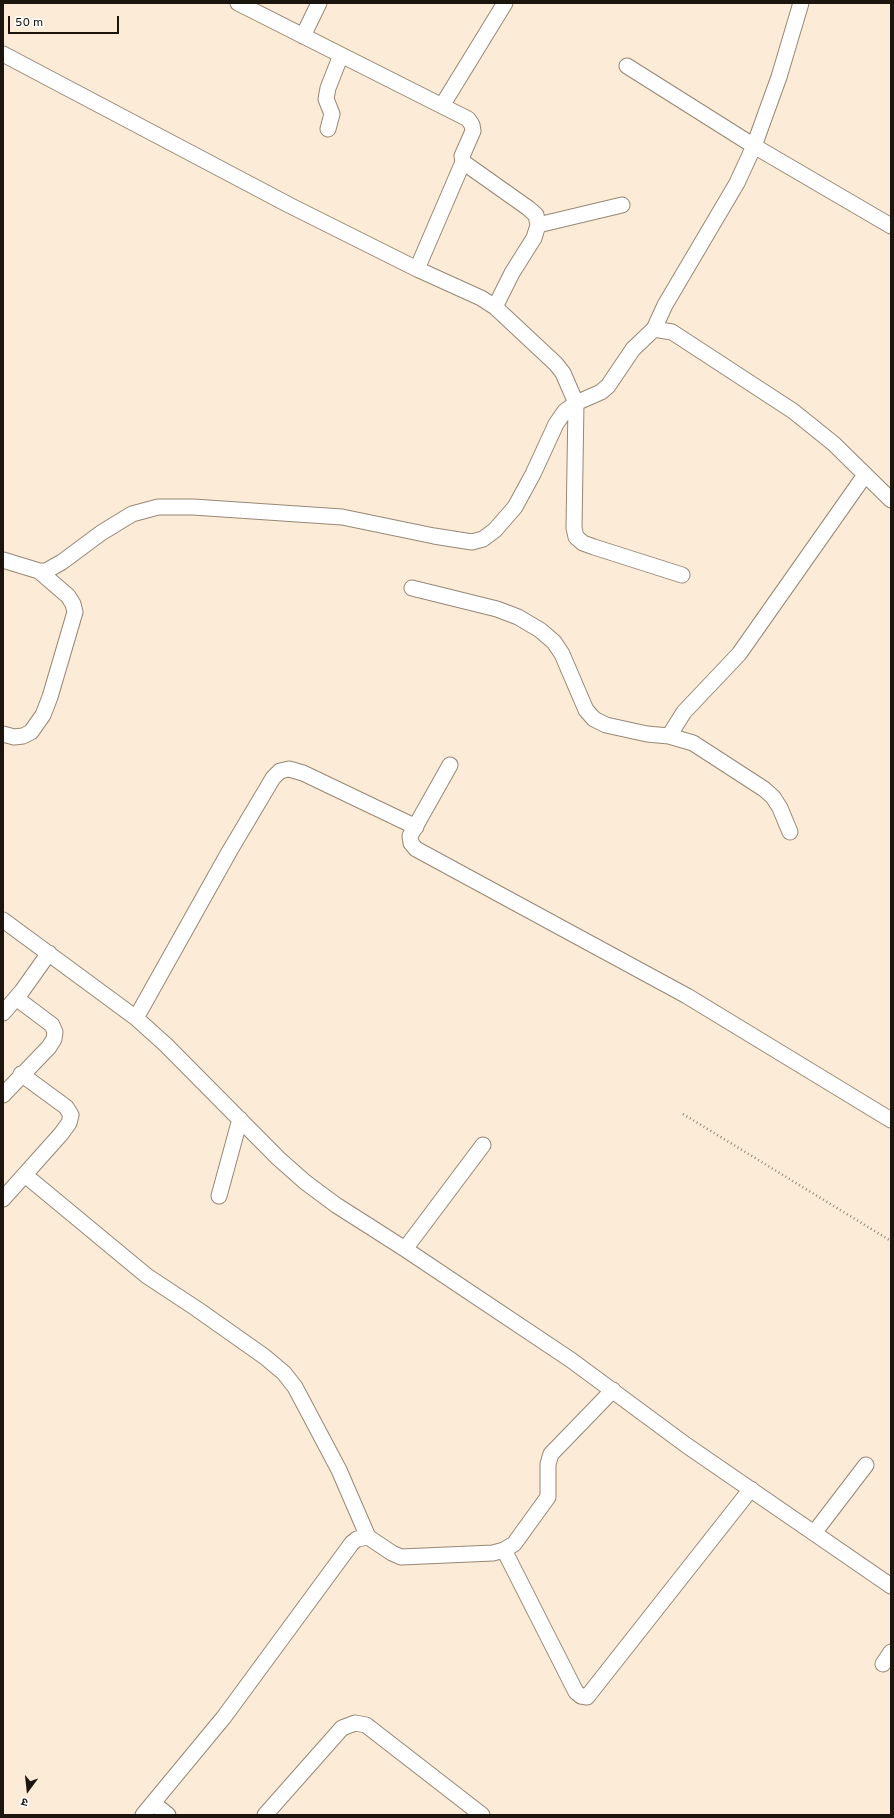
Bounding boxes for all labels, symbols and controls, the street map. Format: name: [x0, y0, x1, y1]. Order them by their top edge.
scale bar: [10, 8, 121, 34]
text: 50 m: [15, 15, 43, 31]
north arrow: [8, 1770, 48, 1810]
text: उ: [20, 1794, 30, 1809]

